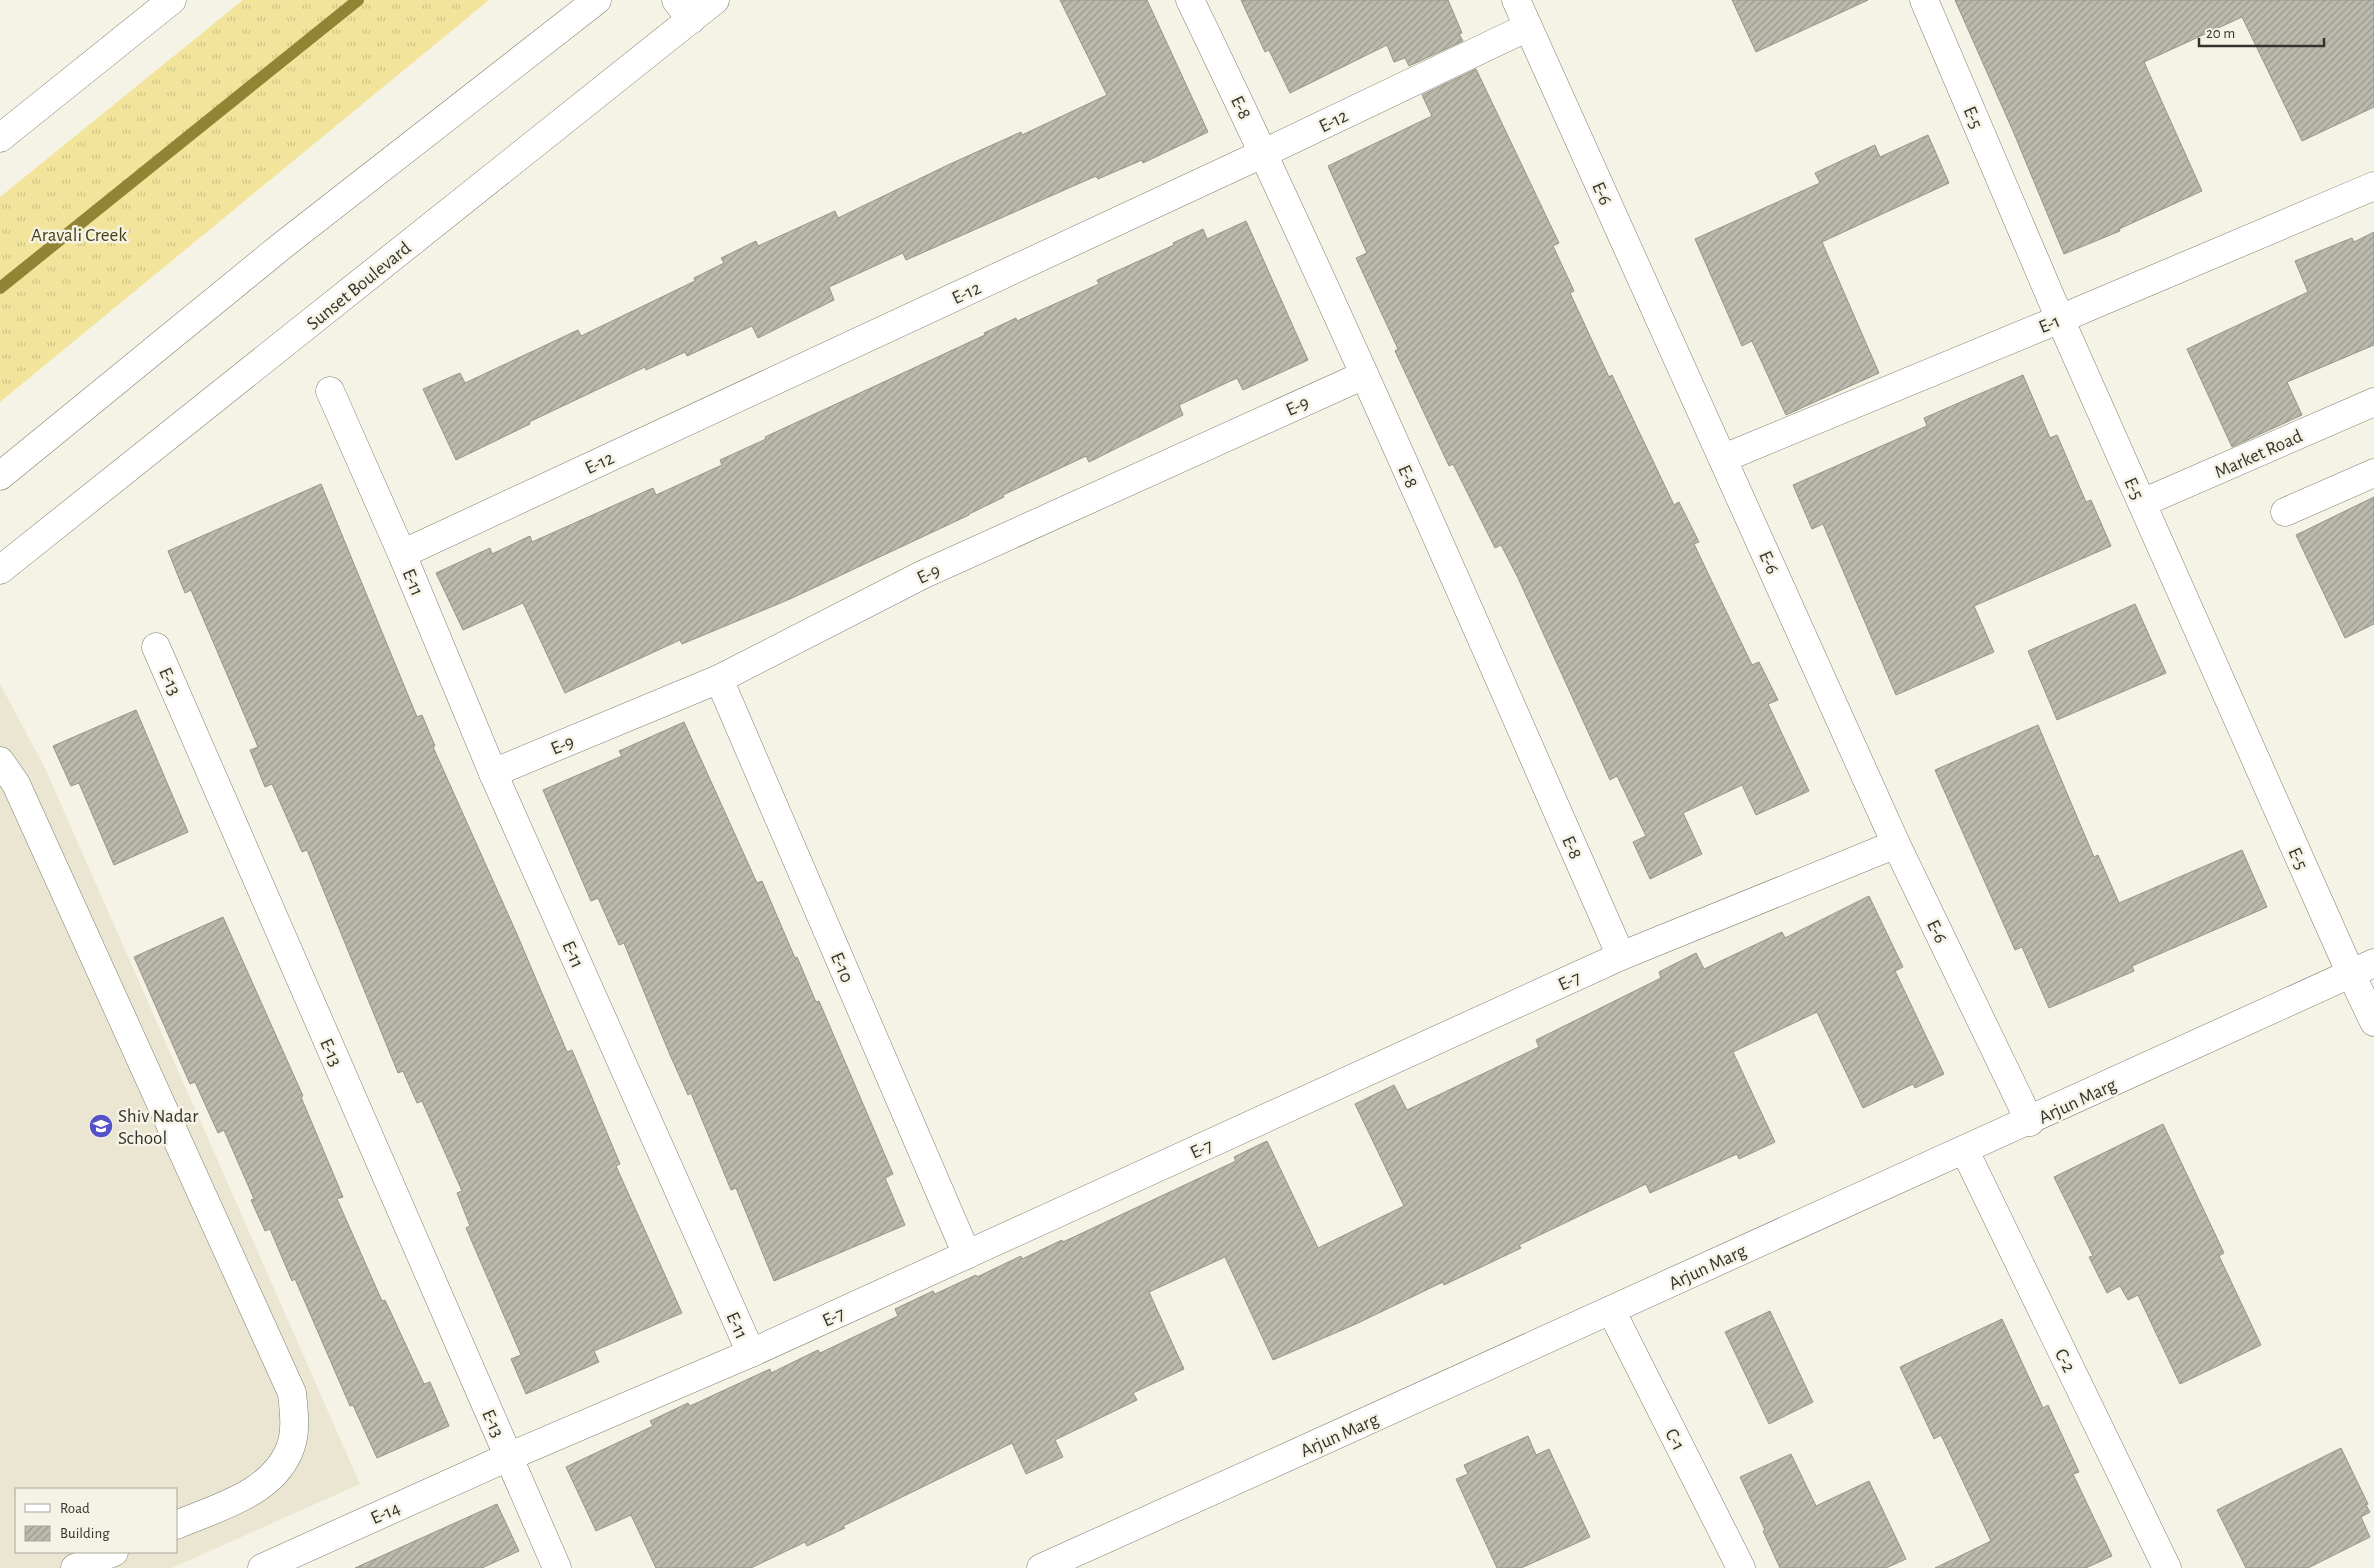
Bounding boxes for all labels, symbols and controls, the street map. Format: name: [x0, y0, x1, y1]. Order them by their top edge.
scale bar: [2199, 15, 2324, 47]
text: 20 m: [2206, 26, 2235, 41]
street label: E-8: [1227, 93, 1254, 122]
street label: E-5: [1960, 104, 1986, 132]
street label: E-12: [1316, 106, 1351, 136]
street label: E-6: [1588, 179, 1615, 208]
park label: Aravali Creek: [31, 226, 127, 245]
street label: Sunset Boulevard: [303, 238, 415, 334]
street label: E-12: [949, 278, 984, 308]
street label: E-1: [2036, 312, 2063, 337]
street label: E-9: [1283, 393, 1312, 420]
street label: Market Road: [2212, 427, 2305, 482]
street label: E-12: [582, 448, 617, 478]
street label: E-8: [1394, 462, 1421, 491]
street label: E-5: [2120, 475, 2147, 503]
street label: E-6: [1755, 548, 1782, 577]
street label: E-9: [914, 561, 943, 588]
street label: E-11: [399, 566, 427, 599]
street label: E-13: [155, 665, 184, 699]
street label: E-9: [548, 732, 577, 759]
street label: E-8: [1558, 833, 1585, 862]
street label: E-5: [2284, 845, 2311, 873]
street label: E-6: [1923, 917, 1950, 946]
street label: E-11: [558, 938, 587, 971]
street label: E-10: [827, 950, 856, 986]
street label: E-7: [1556, 968, 1584, 995]
street label: E-13: [316, 1036, 345, 1070]
street label: Arjun Marg: [2036, 1075, 2120, 1128]
place label: Shiv Nadar School: [118, 1107, 198, 1148]
school or university icon: Shiv Nadar School: [88, 1113, 114, 1139]
street label: E-7: [1188, 1136, 1216, 1163]
street label: Arjun Marg: [1666, 1241, 1750, 1294]
street label: E-7: [820, 1304, 848, 1331]
street label: E-11: [722, 1309, 751, 1342]
street label: C-2: [2051, 1346, 2079, 1376]
street label: E-13: [478, 1407, 507, 1441]
street label: Arjun Marg: [1298, 1409, 1382, 1461]
street label: C-1: [1661, 1426, 1688, 1454]
legend: [15, 1488, 178, 1553]
street label: E-14: [368, 1499, 403, 1528]
text: Road: [60, 1501, 90, 1516]
text: Building: [60, 1526, 110, 1541]

